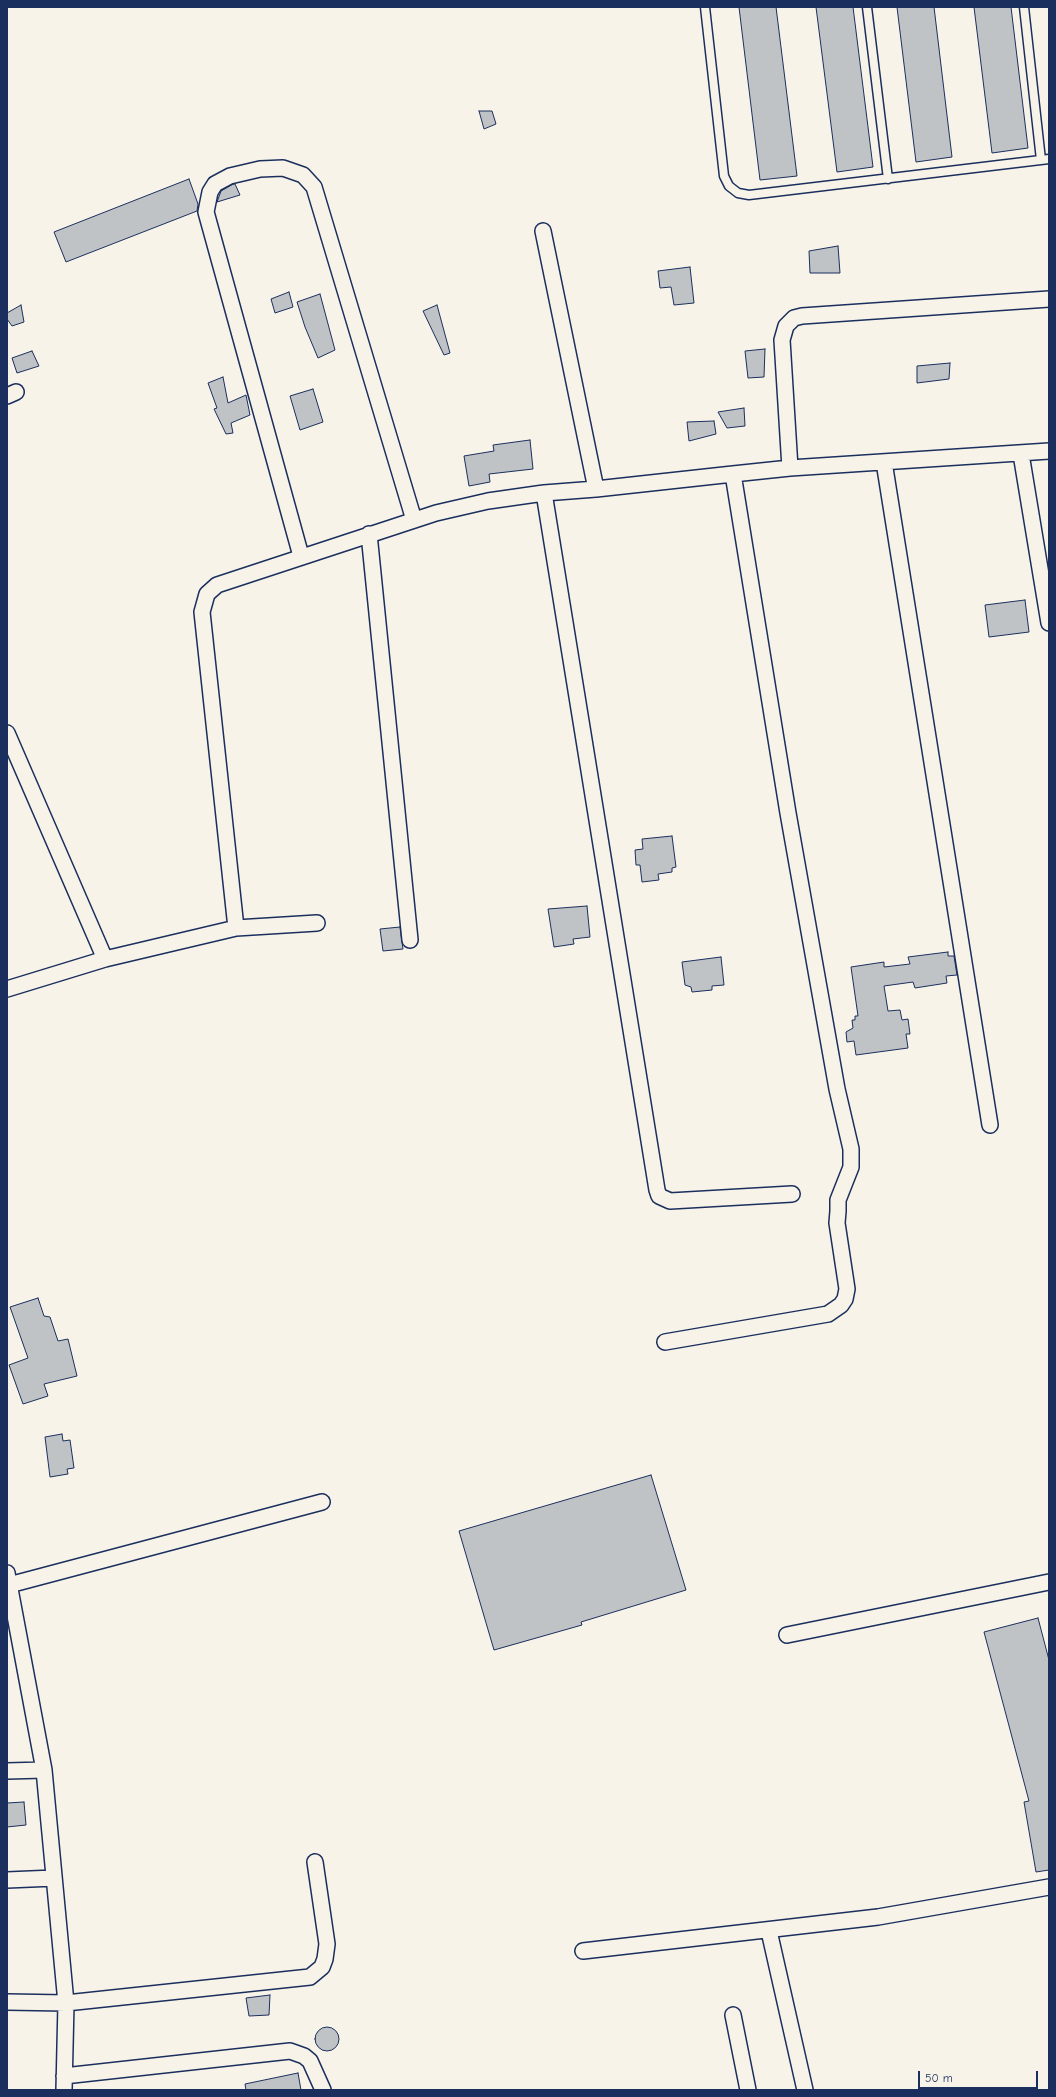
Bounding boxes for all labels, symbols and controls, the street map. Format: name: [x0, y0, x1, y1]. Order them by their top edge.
scale bar: [920, 2063, 1040, 2089]
text: 50 m: [925, 2071, 953, 2085]

